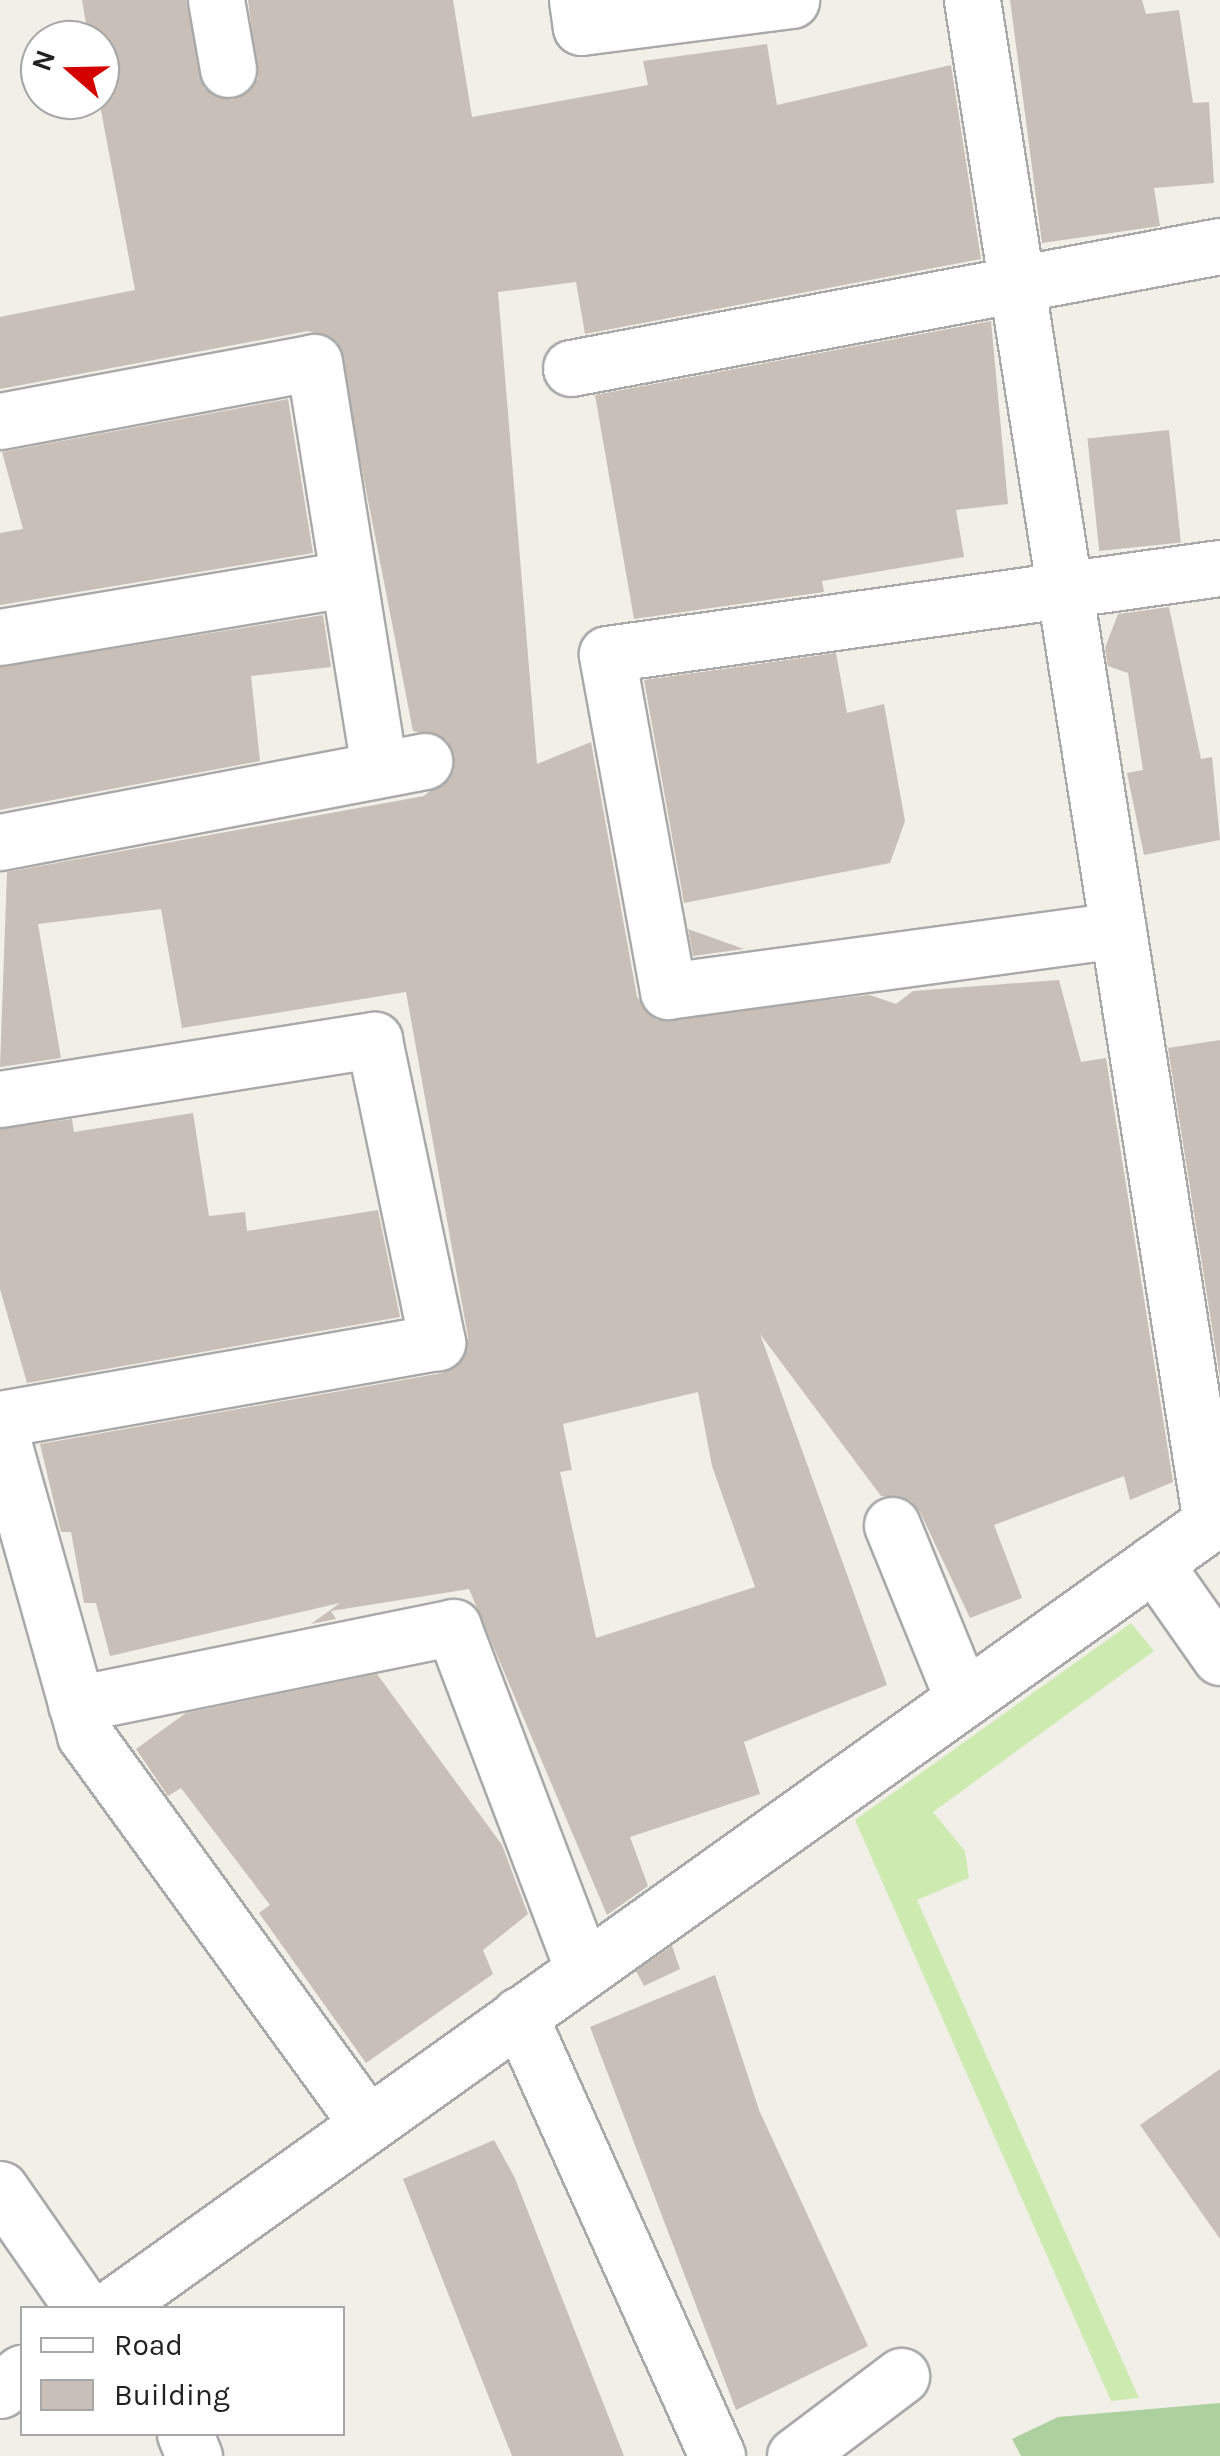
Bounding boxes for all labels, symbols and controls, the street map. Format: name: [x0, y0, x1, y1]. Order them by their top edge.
north arrow: [20, 20, 120, 120]
text: N: [24, 45, 62, 75]
legend: [20, 2306, 345, 2436]
text: Road: [114, 2327, 183, 2363]
text: Building: [114, 2377, 230, 2413]

